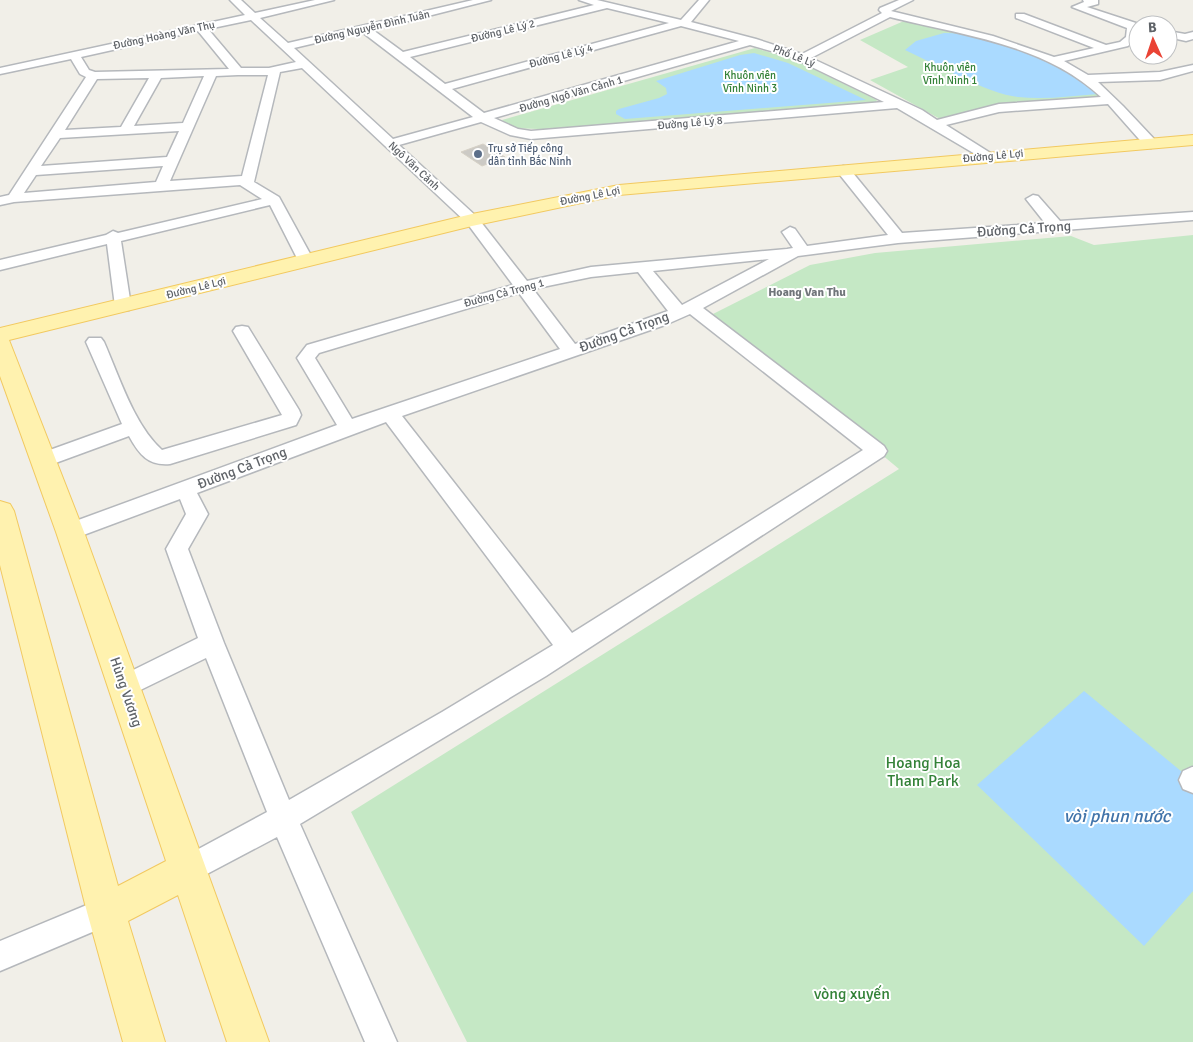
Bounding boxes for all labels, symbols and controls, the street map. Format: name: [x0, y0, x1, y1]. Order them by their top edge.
street label: Đường Nguyễn Đình Tuân: [313, 6, 431, 47]
north arrow: [1128, 15, 1178, 65]
street label: Đường Lê Lý 2: [470, 17, 536, 45]
street label: Đường Hoàng Văn Thụ: [112, 18, 216, 52]
text: B: [1148, 19, 1157, 36]
street label: Đường Lê Lý 4: [528, 41, 594, 71]
street label: Phố Lê Lý: [771, 41, 818, 70]
park label: Khuôn viên Vĩnh Ninh 1: [923, 61, 977, 87]
park label: Khuôn viên Vĩnh Ninh 3: [723, 69, 777, 95]
street label: Đường Ngô Văn Cảnh 1: [518, 73, 624, 115]
street label: Đường Lê Lý 8: [657, 114, 723, 132]
street label: Ngô Văn Cảnh: [386, 139, 442, 193]
place label: Trụ sở Tiếp công dân tỉnh Bắc Ninh: [488, 141, 571, 168]
street label: Đường Lê Lợi: [962, 147, 1024, 165]
marker: Trụ sở Tiếp công dân tỉnh Bắc Ninh: [472, 148, 484, 160]
street label: Đường Lê Lợi: [559, 184, 621, 208]
street label: Đường Cả Trọng: [976, 217, 1072, 241]
street label: Đường Lê Lợi: [165, 274, 227, 302]
street label: Đường Cả Trọng 1: [462, 276, 546, 310]
district label: Hoang Van Thu: [768, 285, 846, 300]
street label: Đường Cả Trọng: [577, 308, 671, 356]
street label: Đường Cả Trọng: [195, 443, 289, 493]
street label: Hùng Vương: [106, 655, 146, 729]
park label: Hoang Hoa Tham Park: [885, 753, 961, 791]
water label: vòi phun nước: [1064, 805, 1172, 827]
park label: vòng xuyến: [814, 984, 890, 1004]

